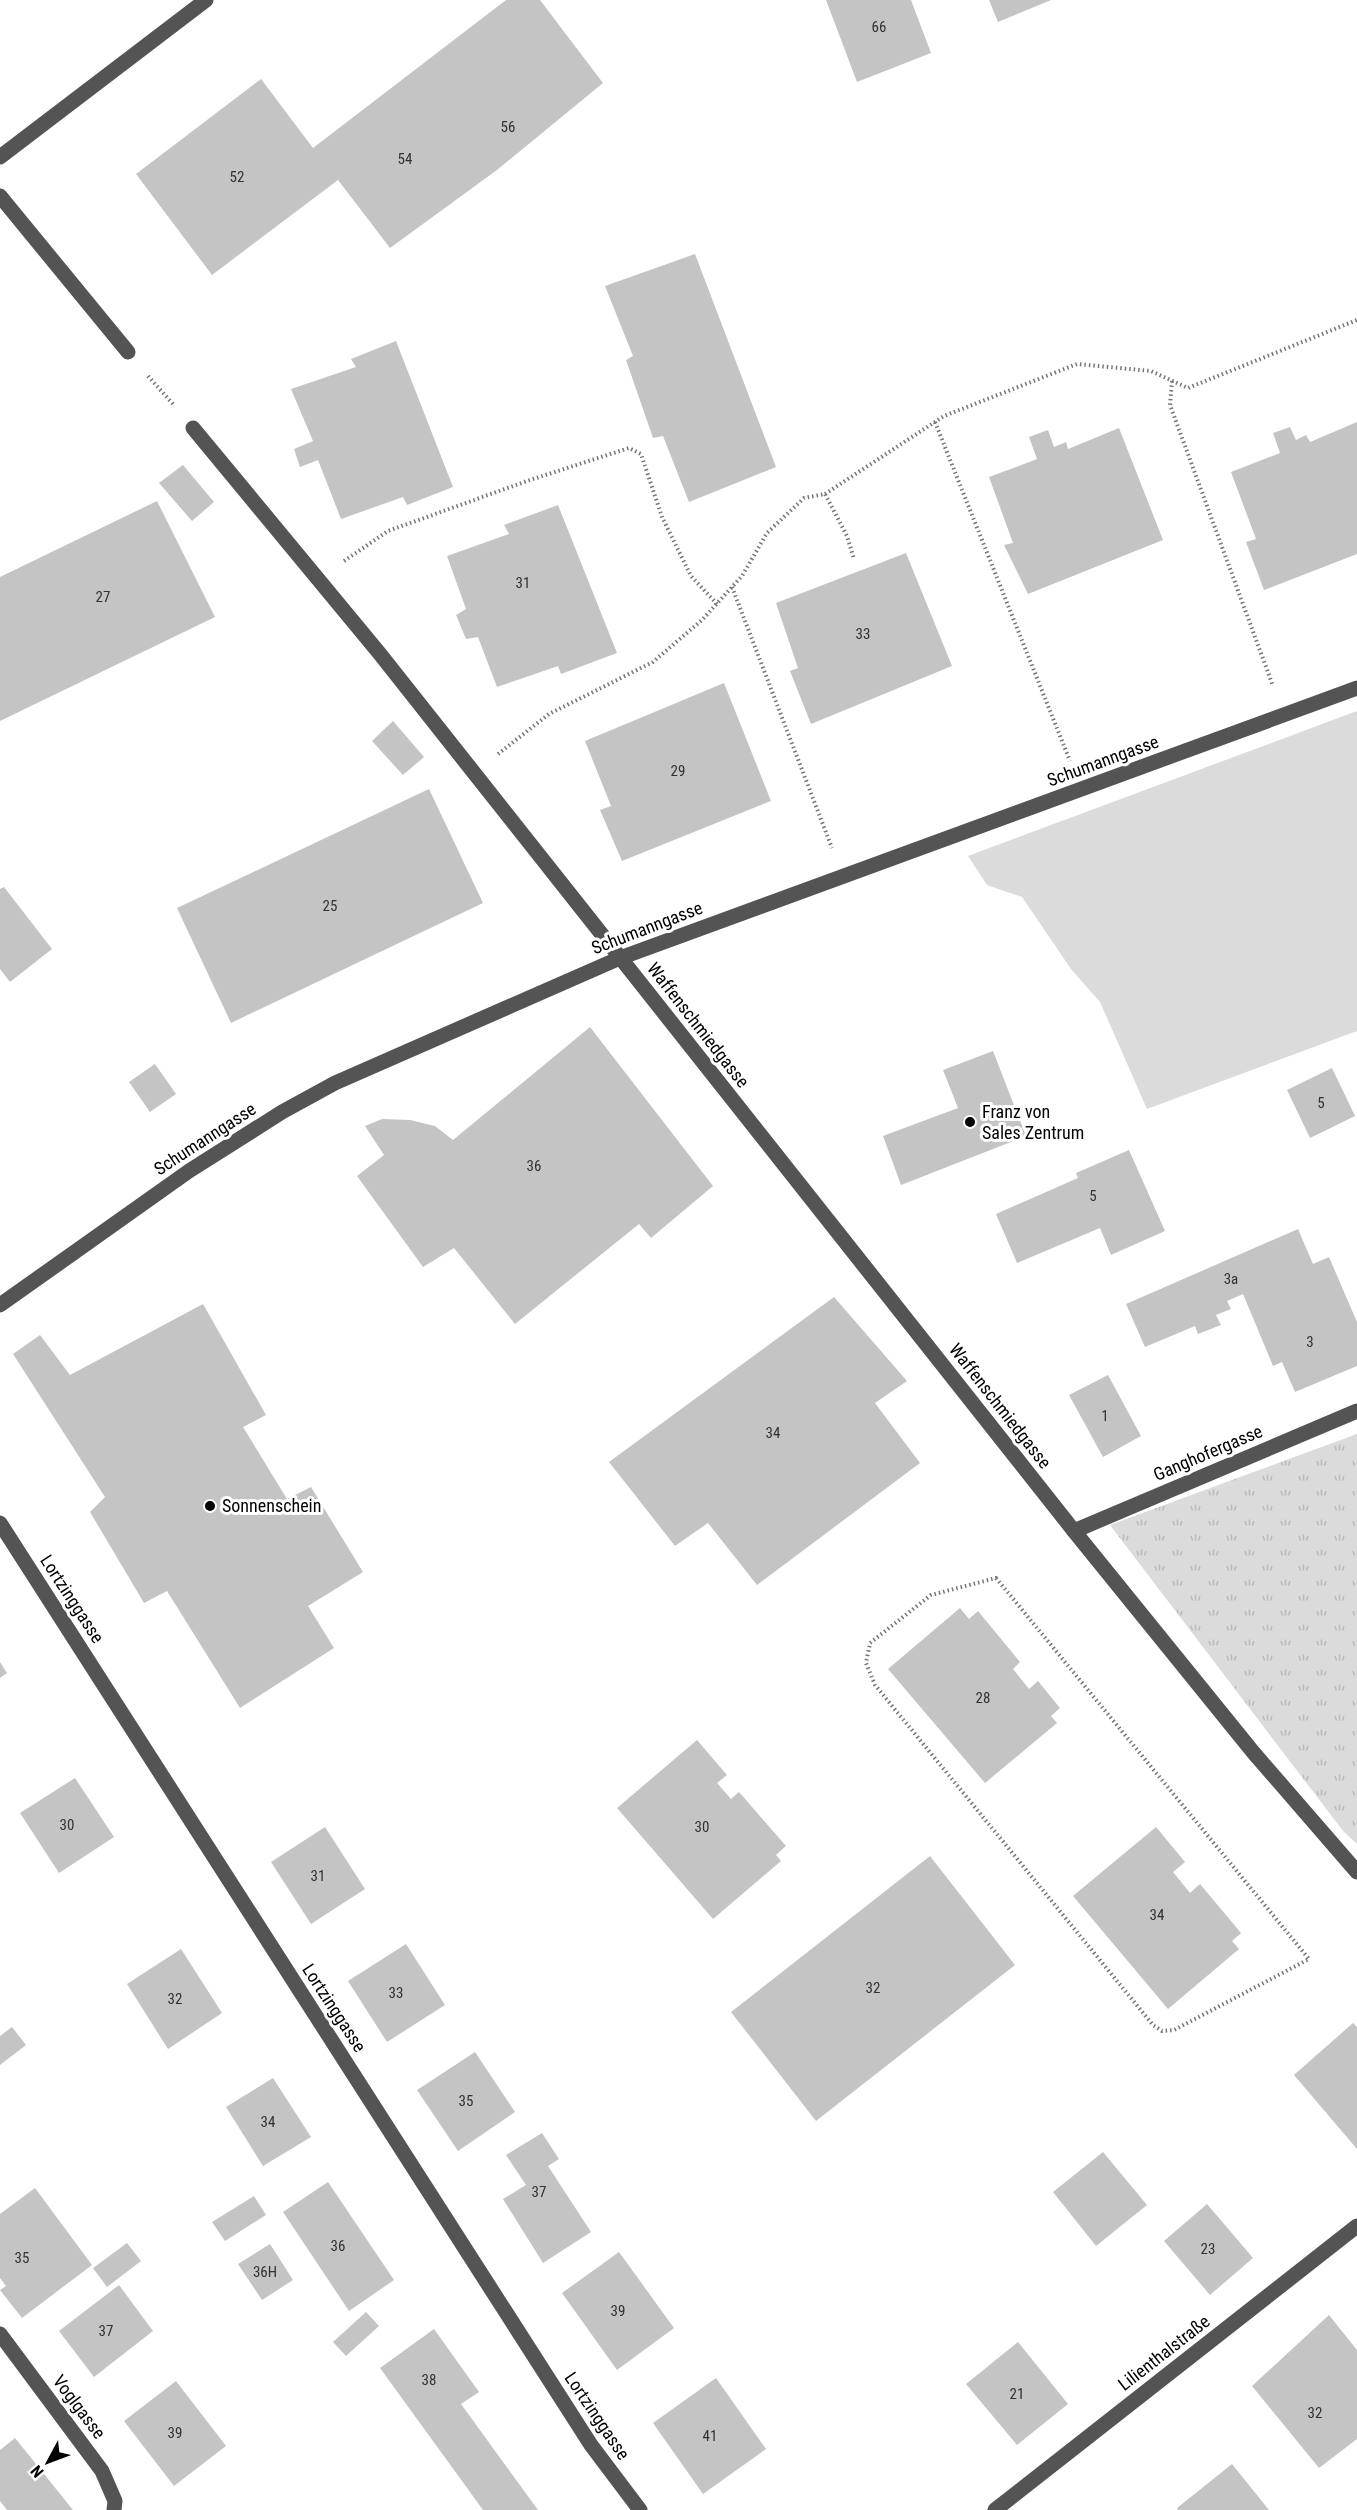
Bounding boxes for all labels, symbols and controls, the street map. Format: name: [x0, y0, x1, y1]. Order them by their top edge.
house number: 66: [872, 18, 886, 36]
house number: 56: [501, 118, 515, 136]
house number: 54: [398, 150, 412, 168]
house number: 52: [230, 168, 244, 186]
house number: 31: [516, 574, 530, 592]
house number: 27: [96, 588, 110, 606]
house number: 33: [856, 625, 870, 643]
street label: Schumanngasse: [1044, 731, 1161, 790]
house number: 29: [671, 762, 685, 780]
house number: 25: [323, 897, 337, 915]
street label: Schumanngasse: [588, 897, 705, 958]
street label: Waffenschmiedgasse: [643, 958, 754, 1091]
house number: 5: [1317, 1094, 1325, 1112]
street label: Schumanngasse: [150, 1098, 260, 1179]
place label: Franz von Sales Zentrum: [982, 1101, 1084, 1143]
marker: Franz von Sales Zentrum: [963, 1115, 977, 1129]
house number: 36: [527, 1157, 541, 1175]
house number: 5: [1089, 1187, 1097, 1205]
house number: 3a: [1224, 1270, 1238, 1288]
house number: 3: [1306, 1333, 1314, 1351]
street label: Waffenschmiedgasse: [945, 1339, 1056, 1472]
house number: 1: [1101, 1407, 1109, 1425]
street label: Ganghofergasse: [1150, 1420, 1265, 1485]
house number: 34: [766, 1424, 780, 1442]
place label: Sonnenschein: [222, 1495, 321, 1516]
marker: Sonnenschein: [203, 1499, 217, 1513]
street label: Lortzinggasse: [36, 1551, 109, 1647]
house number: 28: [976, 1689, 990, 1707]
house number: 30: [60, 1816, 74, 1834]
house number: 30: [695, 1818, 709, 1836]
house number: 31: [311, 1867, 325, 1885]
house number: 34: [1150, 1906, 1164, 1924]
street label: Lortzinggasse: [298, 1960, 371, 2056]
house number: 32: [866, 1979, 880, 1997]
house number: 33: [389, 1984, 403, 2002]
house number: 32: [168, 1990, 182, 2008]
house number: 35: [459, 2092, 473, 2110]
house number: 34: [261, 2113, 275, 2131]
house number: 37: [532, 2183, 546, 2201]
house number: 36: [331, 2237, 345, 2255]
house number: 23: [1201, 2240, 1215, 2258]
house number: 35: [15, 2249, 29, 2267]
house number: 36H: [253, 2263, 277, 2281]
house number: 39: [611, 2302, 625, 2320]
street label: Lilienthalstraße: [1114, 2310, 1214, 2395]
house number: 37: [99, 2322, 113, 2340]
street label: Lortzinggasse: [561, 2368, 634, 2463]
street label: Voglgasse: [49, 2371, 110, 2443]
house number: 38: [422, 2371, 436, 2389]
house number: 21: [1010, 2385, 1024, 2403]
house number: 32: [1308, 2404, 1322, 2422]
house number: 39: [168, 2424, 182, 2442]
house number: 41: [703, 2427, 717, 2445]
north arrow: [18, 2432, 78, 2492]
text: N: [27, 2462, 47, 2481]

